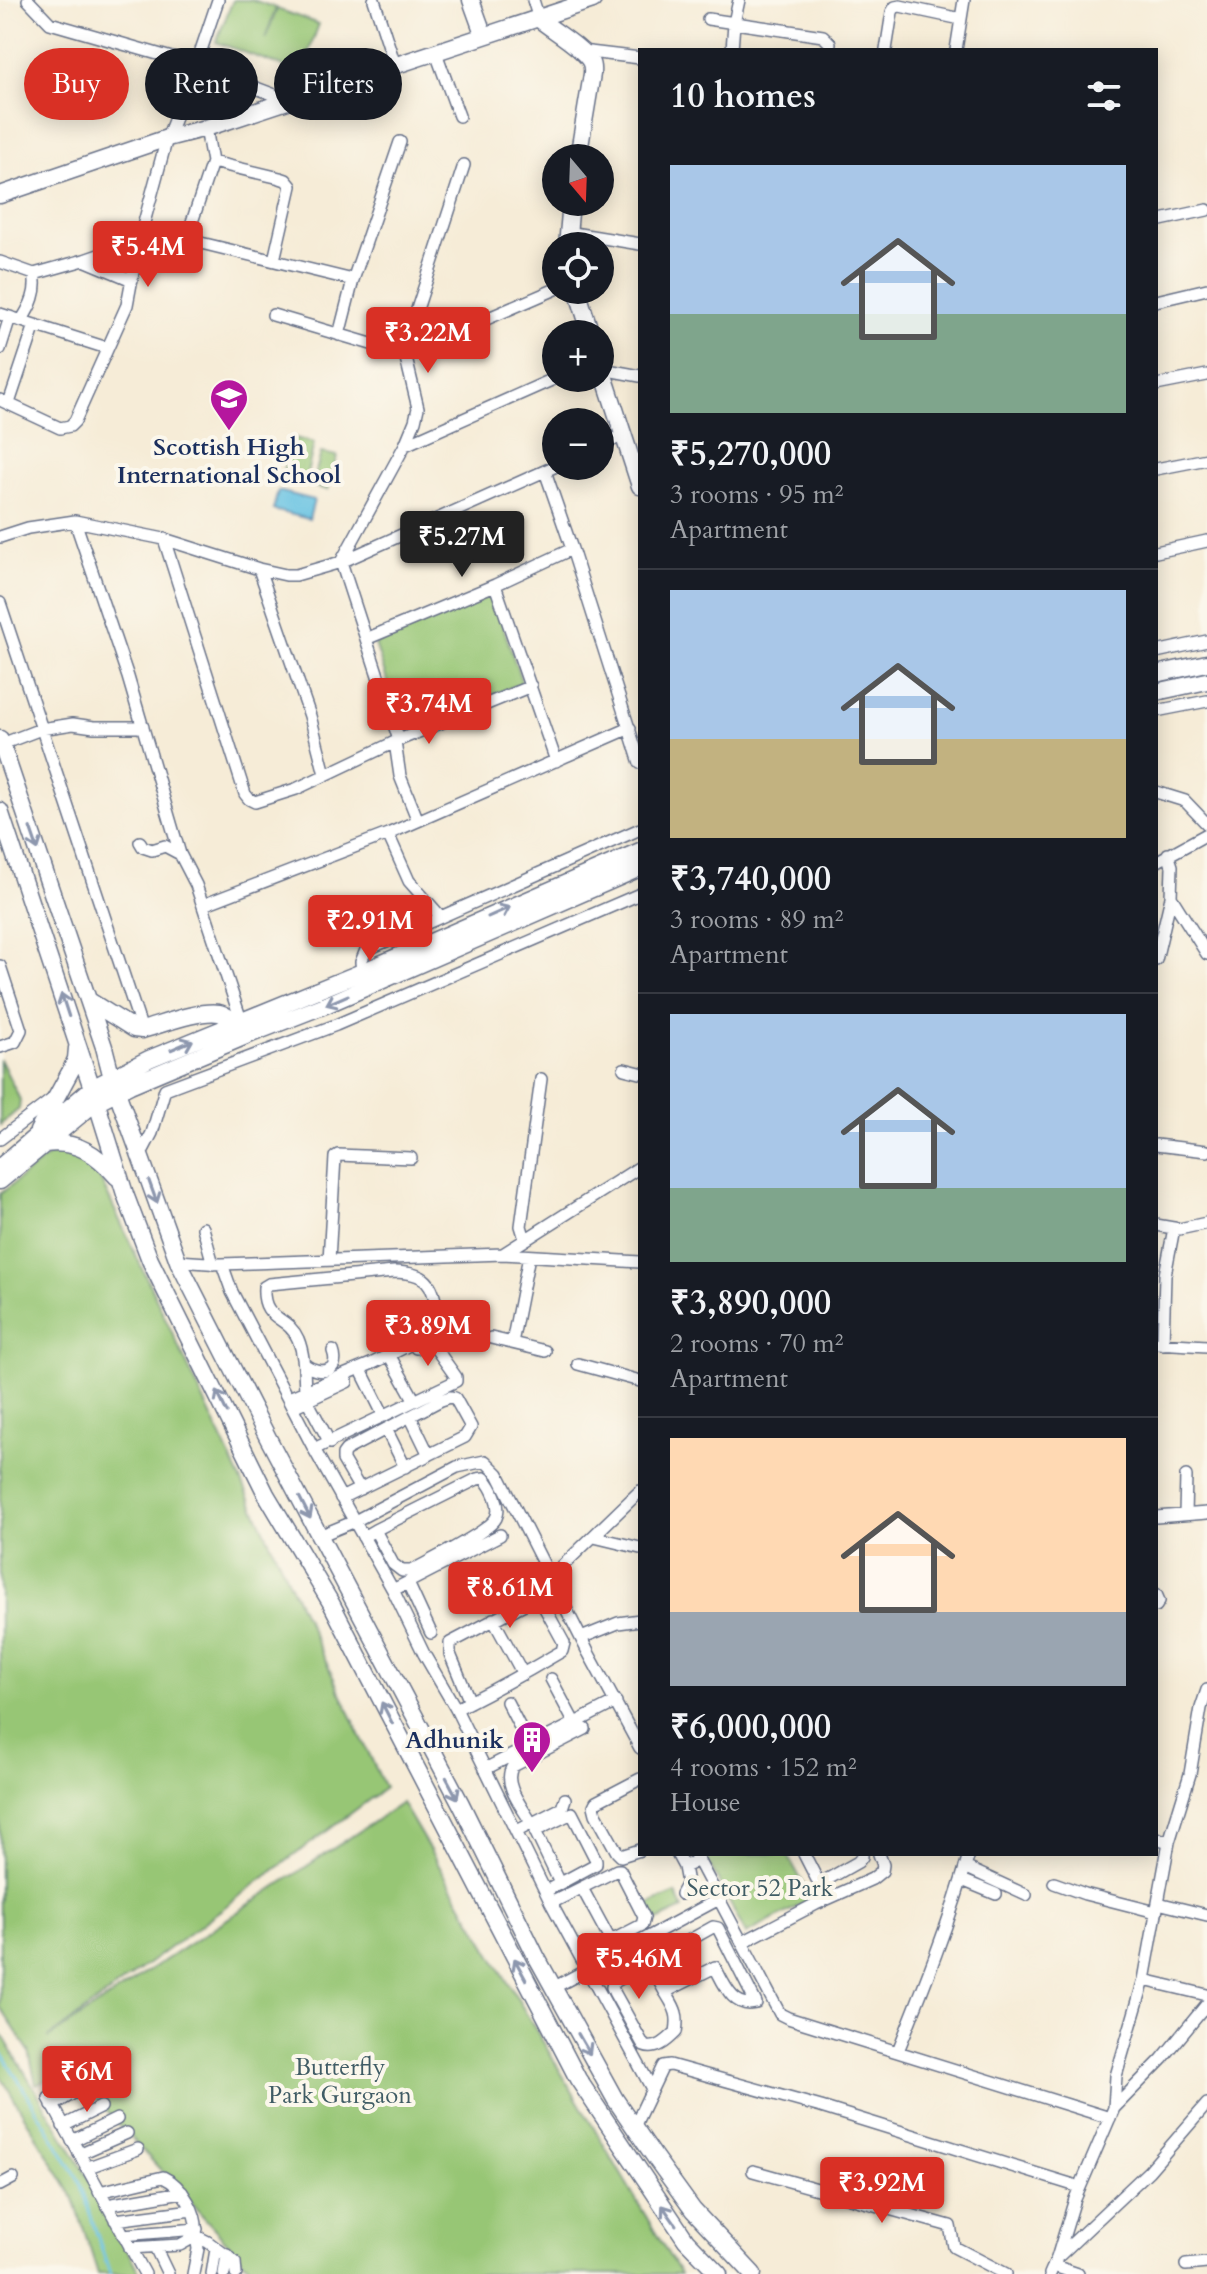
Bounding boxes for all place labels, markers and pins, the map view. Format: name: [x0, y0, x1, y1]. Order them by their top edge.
pin: ₹5.4M: [92, 221, 204, 289]
pin: ₹3.22M: [363, 307, 493, 375]
school or university icon: Scottish High International School: [208, 377, 250, 432]
place label: Scottish High International School: [117, 431, 341, 492]
pin: ₹5.27M: [397, 511, 527, 579]
pin: ₹3.74M: [364, 678, 494, 746]
pin: ₹2.91M: [305, 895, 435, 963]
pin: ₹3.89M: [363, 1300, 493, 1368]
pin: ₹8.61M: [445, 1562, 575, 1630]
building icon: Adhunik: [511, 1719, 553, 1774]
place label: Adhunik: [405, 1724, 504, 1757]
pin: ₹5.46M: [574, 1933, 704, 2001]
pin: ₹6M: [48, 2046, 126, 2114]
pin: ₹3.92M: [817, 2157, 947, 2225]

